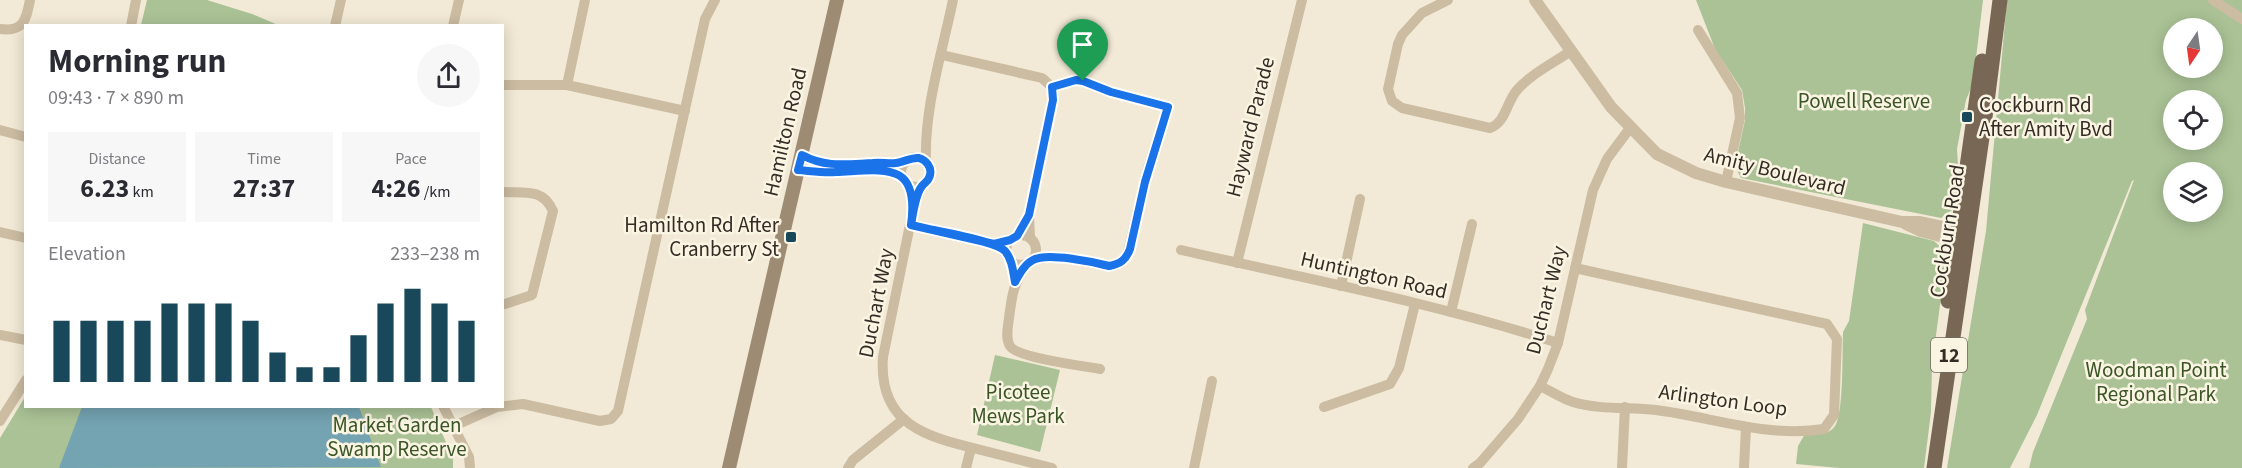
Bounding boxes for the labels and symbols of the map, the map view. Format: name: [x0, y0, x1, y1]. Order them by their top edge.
north arrow: [2163, 18, 2223, 78]
pin: [1057, 19, 1108, 81]
street label: Hayward Parade: [1218, 54, 1282, 200]
street label: Hamilton Road: [756, 65, 814, 199]
park label: Powell Reserve: [1798, 86, 1930, 116]
place label: Cockburn Rd After Amity Bvd: [1979, 90, 2113, 144]
marker: Cockburn Rd After Amity Bvd: [1960, 110, 1974, 124]
street label: Amity Boulevard: [1701, 139, 1849, 203]
street label: Cockburn Road: [1922, 162, 1972, 300]
place label: Hamilton Rd After Cranberry St: [624, 210, 780, 264]
marker: Hamilton Rd After Cranberry St: [784, 230, 798, 244]
street label: Duchart Way: [1518, 242, 1574, 358]
street label: Huntington Road: [1298, 244, 1450, 306]
street label: Duchart Way: [851, 245, 901, 360]
road number: 12: [1931, 338, 1967, 372]
park label: Woodman Point Regional Park: [2085, 355, 2227, 409]
street label: Arlington Loop: [1657, 376, 1789, 424]
park label: Picotee Mews Park: [971, 377, 1065, 431]
park label: Market Garden Swamp Reserve: [327, 410, 467, 464]

